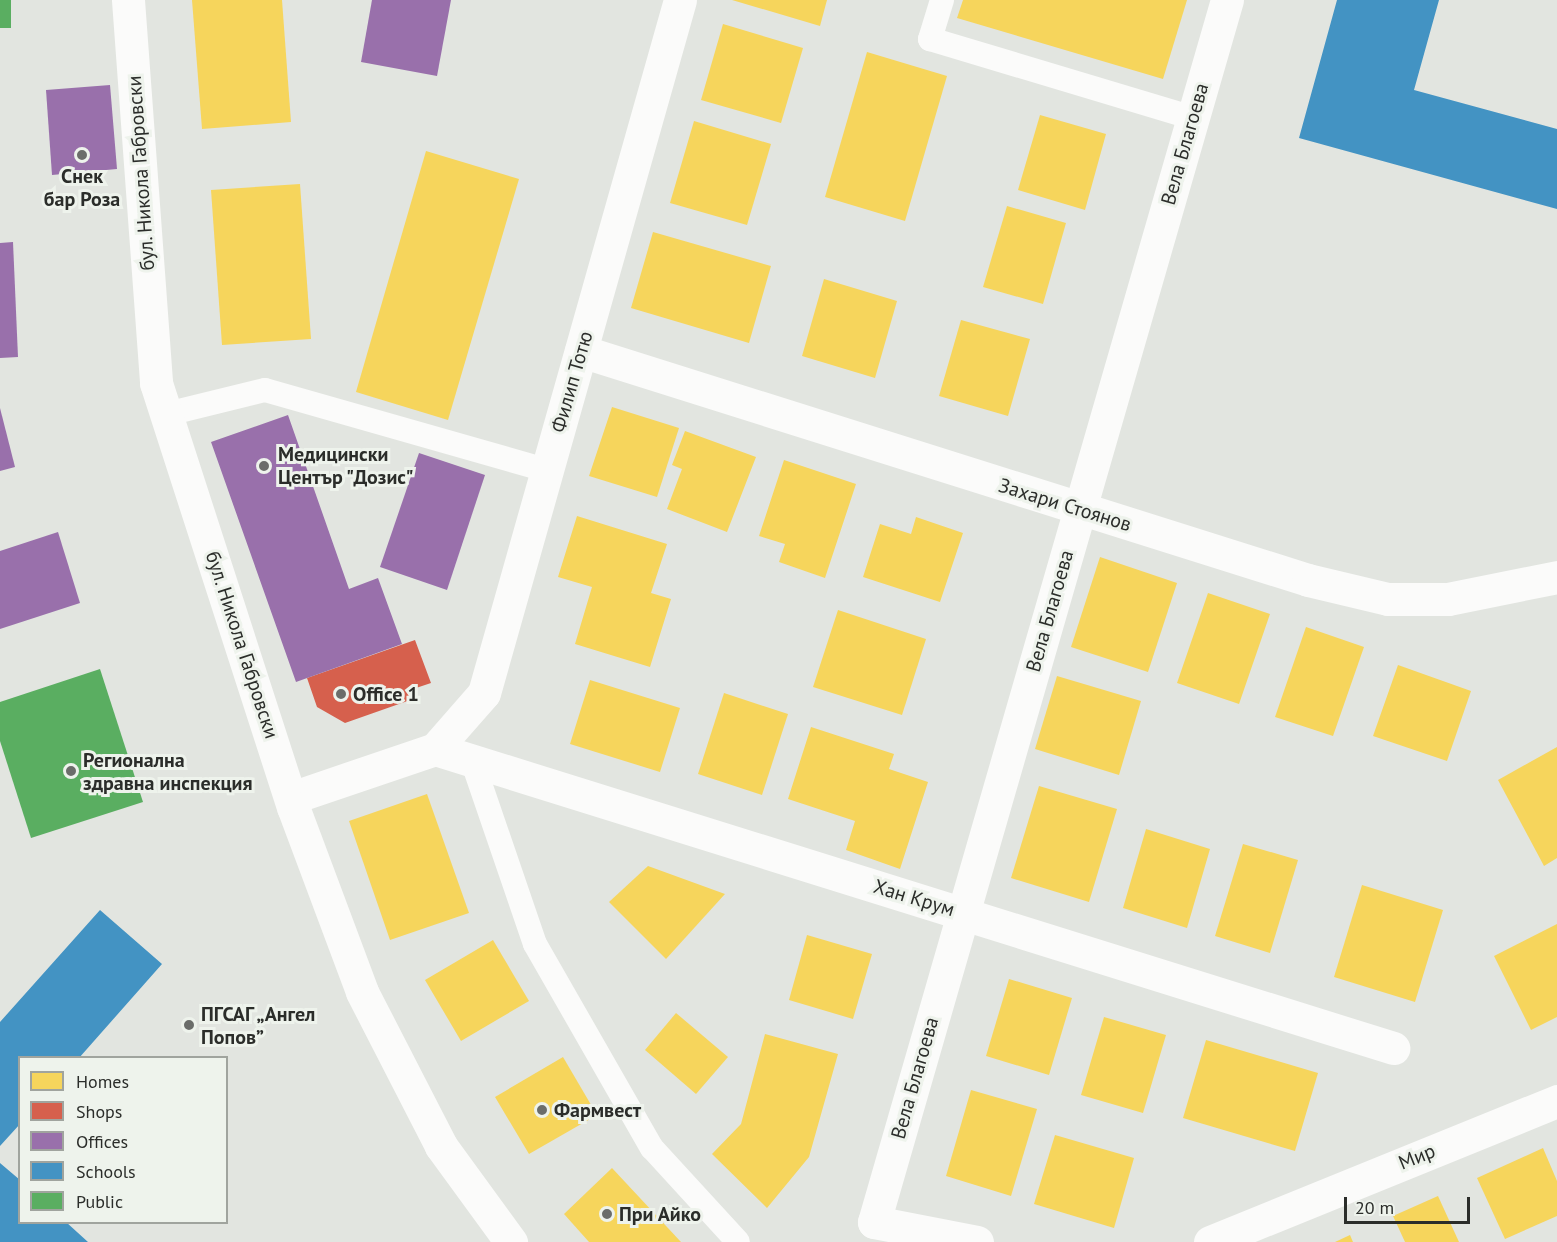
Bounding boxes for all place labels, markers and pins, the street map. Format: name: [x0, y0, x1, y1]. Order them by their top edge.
marker: Снек бар Роза: [75, 148, 89, 162]
place label: Снек бар Роза: [44, 164, 120, 211]
place label: Медицински Център "Дозис": [278, 442, 415, 489]
marker: Медицински Център "Дозис": [255, 457, 273, 475]
place label: Office 1: [353, 682, 419, 706]
marker: Office 1: [334, 687, 348, 701]
place label: Регионална здравна инспекция: [83, 748, 253, 795]
marker: Регионална здравна инспекция: [64, 764, 78, 778]
place label: ПГСАГ „Ангел Попов”: [201, 1002, 318, 1049]
marker: ПГСАГ „Ангел Попов”: [182, 1018, 196, 1032]
place label: Фармвест: [554, 1098, 641, 1122]
marker: Фармвест: [535, 1103, 549, 1117]
place label: При Айко: [619, 1202, 702, 1226]
marker: При Айко: [600, 1207, 614, 1221]

